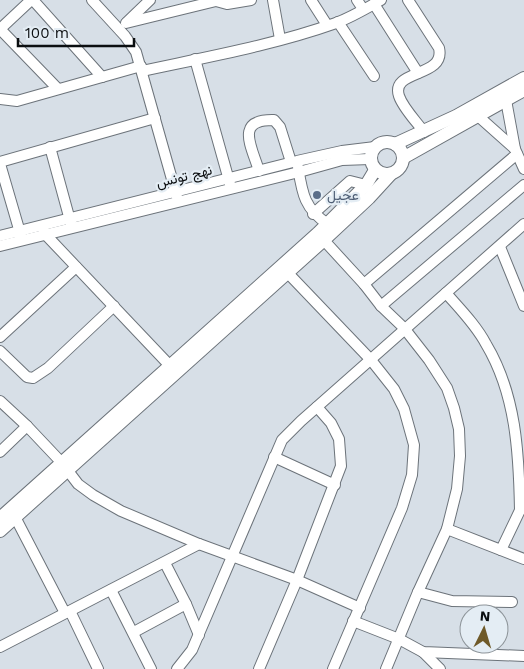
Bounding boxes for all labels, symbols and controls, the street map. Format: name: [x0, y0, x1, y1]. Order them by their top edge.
scale bar: [18, 15, 134, 47]
text: 100 m: [25, 24, 69, 42]
street label: نهج تونس: [154, 161, 214, 194]
place label: عجيل: [327, 187, 359, 204]
marker: عجيل: [311, 189, 323, 201]
north arrow: [459, 604, 509, 654]
text: N: [479, 608, 491, 624]

